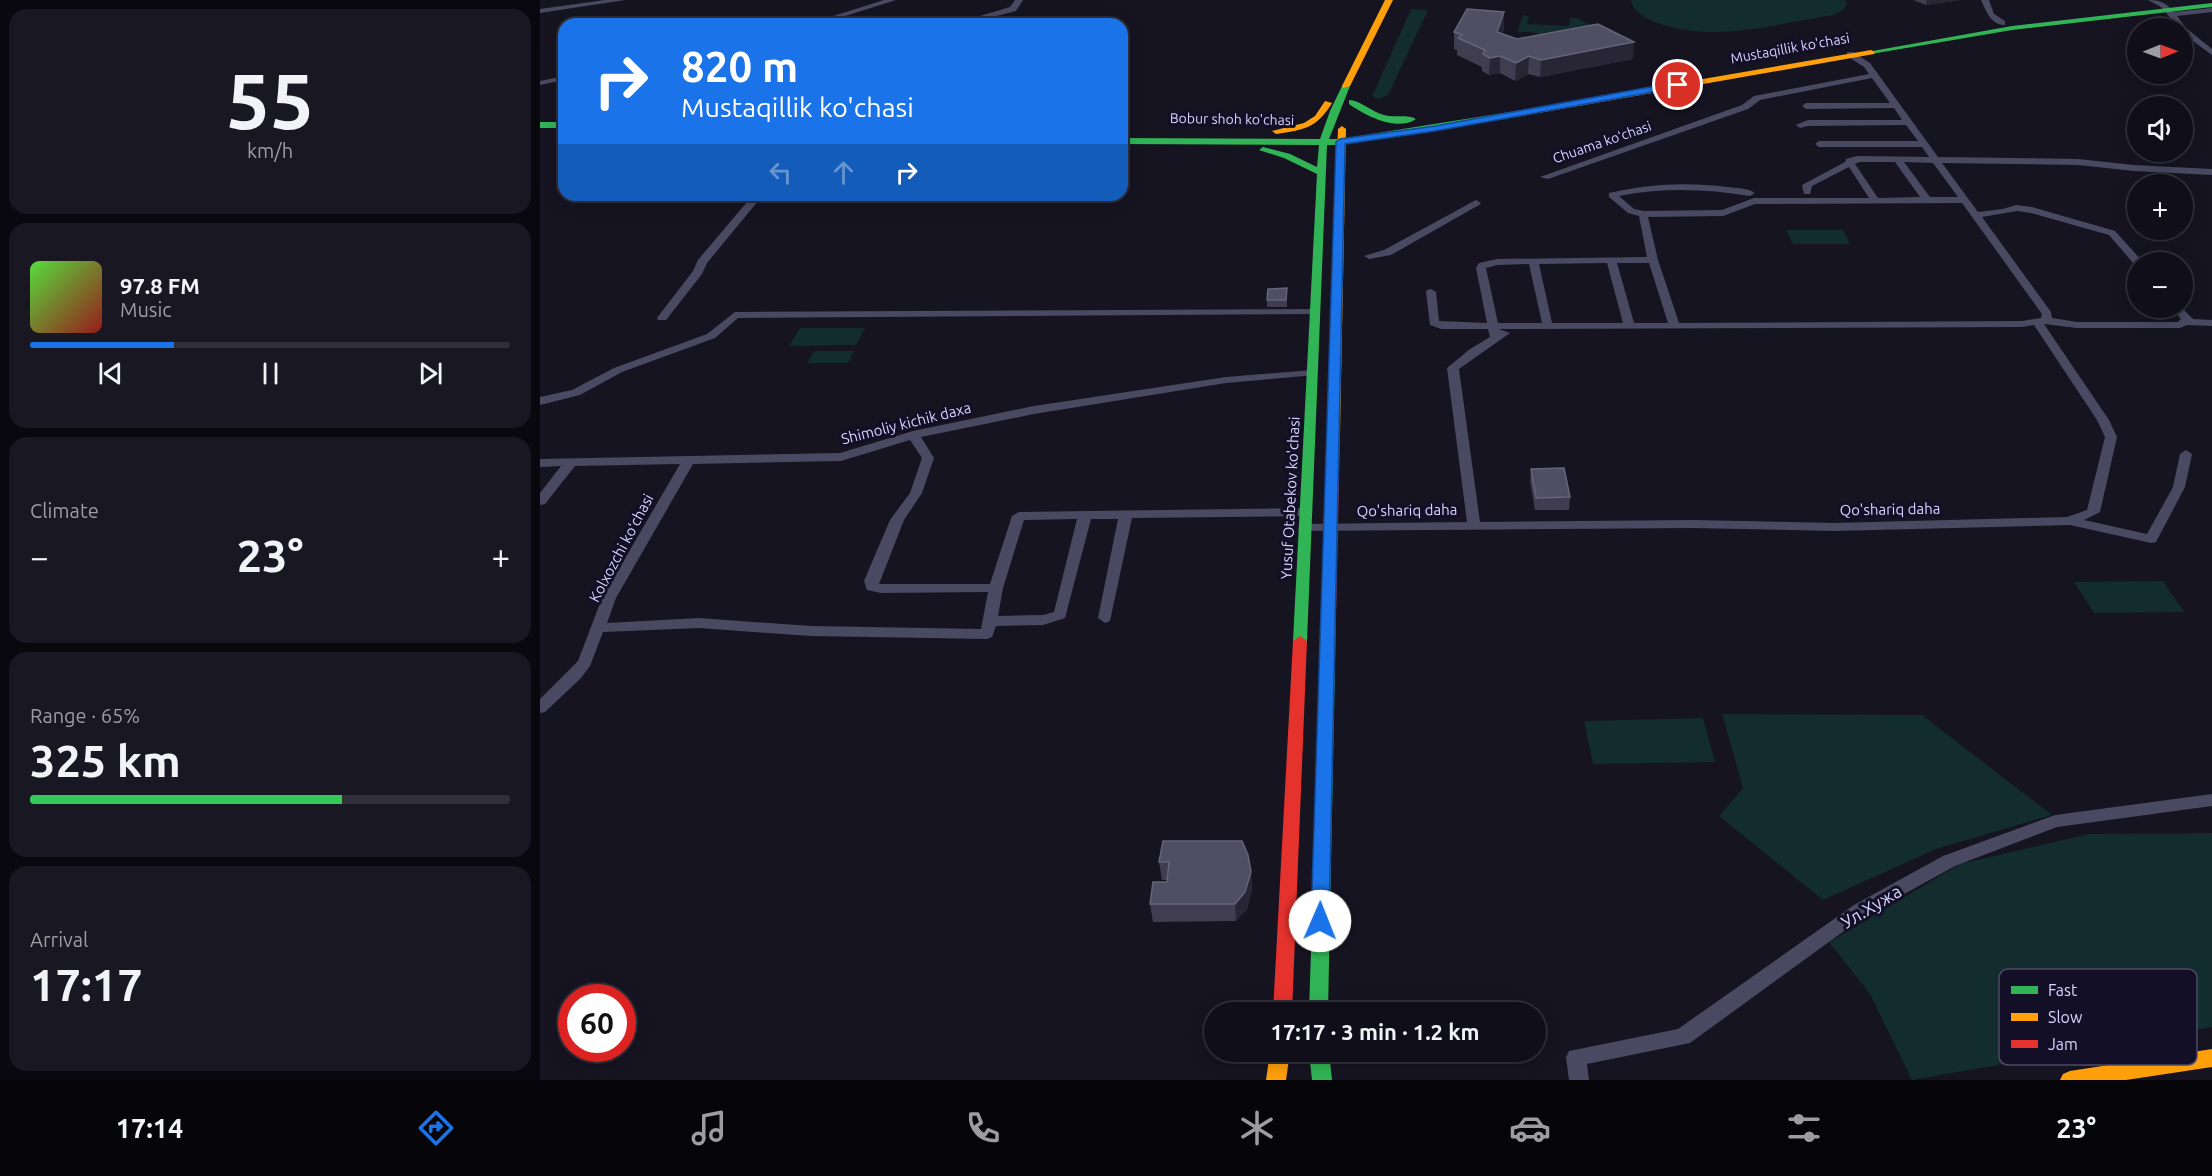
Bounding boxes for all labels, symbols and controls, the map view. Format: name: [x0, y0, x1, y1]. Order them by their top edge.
north arrow: [2127, 18, 2193, 84]
map controls: [2127, 18, 2193, 318]
street label: Mustaqillik ko'chasi: [1729, 30, 1851, 66]
icon: right: [582, 42, 660, 120]
text: 820 m: [681, 43, 798, 90]
text: 55: [226, 56, 314, 144]
pin: [1652, 59, 1703, 110]
icon: arrive: [1661, 68, 1694, 101]
text: Mustaqillik ko'chasi: [681, 92, 914, 122]
button: sound: [2127, 96, 2193, 162]
street label: Bobur shoh ko'chasi: [1170, 110, 1294, 128]
street label: Chuama koʻchasi: [1550, 118, 1654, 166]
text: km/h: [247, 139, 293, 162]
icon: left: [764, 156, 797, 189]
icon: ahead: [827, 156, 860, 189]
icon: right: [890, 156, 923, 189]
button: +: [2127, 174, 2193, 240]
button: −: [2127, 252, 2193, 318]
text: 97.8 FM: [120, 273, 200, 298]
text: Music: [120, 298, 172, 321]
icon: previous: [94, 357, 127, 390]
icon: pause: [254, 357, 287, 390]
icon: next: [414, 357, 447, 390]
street label: Shimoliy kichik daxa: [839, 399, 973, 447]
street label: Yusuf Otabekov ko'chasi: [1277, 416, 1303, 580]
street label: Kolxozchi koʻchasi: [585, 491, 657, 605]
text: Climate: [30, 499, 99, 522]
street label: Qo'shariq daha: [1839, 500, 1941, 518]
street label: Qo'shariq daha: [1356, 501, 1458, 519]
text: 23°: [237, 530, 303, 581]
text: −: [30, 538, 49, 575]
text: +: [491, 538, 510, 575]
text: Range · 65%: [30, 704, 140, 727]
text: 325 km: [30, 735, 181, 786]
street label: Ул.Хужа: [1837, 880, 1905, 932]
position arrow: [1288, 889, 1352, 953]
text: Arrival: [30, 928, 88, 951]
text: 17:17: [30, 959, 143, 1010]
legend: [1999, 969, 2197, 1065]
text: Fast: [2048, 981, 2078, 999]
speed limit sign: 60: [558, 984, 636, 1062]
text: Slow: [2048, 1008, 2083, 1026]
text: 17:17 · 3 min · 1.2 km: [1270, 1019, 1480, 1044]
text: Jam: [2048, 1035, 2078, 1053]
icon: directions: [415, 1107, 457, 1149]
icon: music: [688, 1107, 730, 1149]
icon: phone: [962, 1107, 1004, 1149]
icon: climate: [1236, 1107, 1278, 1149]
icon: car: [1509, 1107, 1551, 1149]
icon: filters: [1783, 1107, 1825, 1149]
text: 17:14: [116, 1113, 183, 1143]
text: 23°: [2056, 1113, 2096, 1143]

